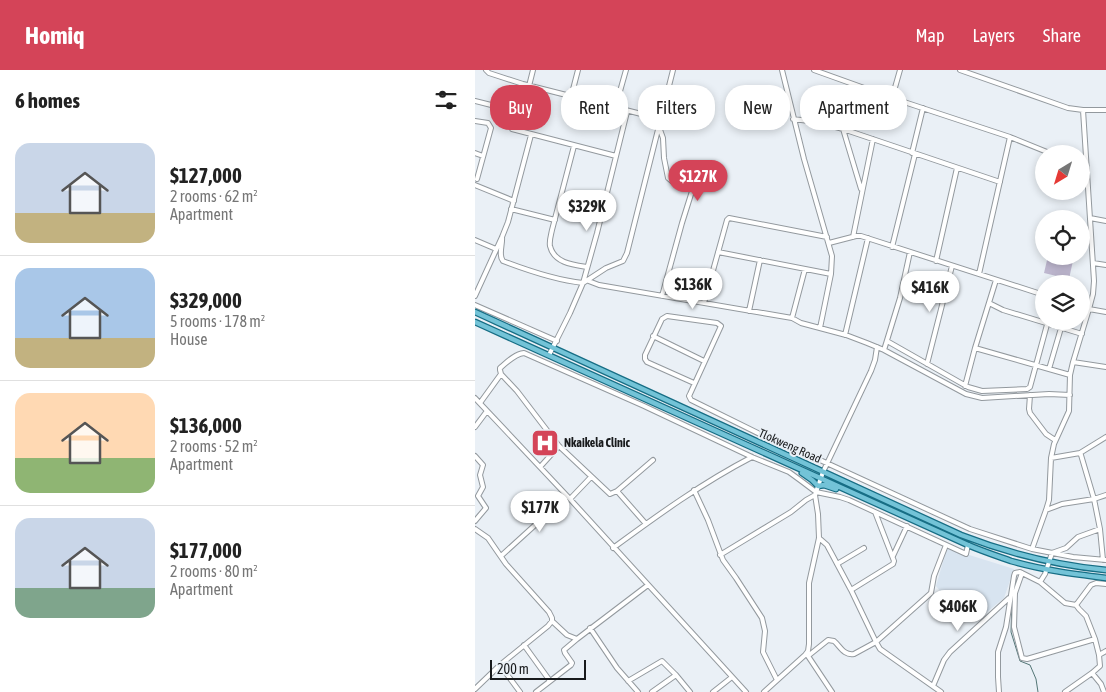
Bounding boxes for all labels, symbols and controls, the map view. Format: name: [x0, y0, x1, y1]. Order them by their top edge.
text: Homiq: [25, 22, 84, 49]
text: Map: [915, 25, 944, 46]
text: Layers: [972, 25, 1015, 46]
text: Share: [1043, 25, 1081, 46]
chip: Buy: [490, 85, 551, 130]
chip: Rent: [561, 85, 628, 130]
chip: Filters: [638, 85, 715, 130]
chip: New: [725, 85, 790, 130]
chip: Apartment: [800, 85, 907, 130]
icon: filters: [432, 86, 460, 114]
text: 6 homes: [15, 88, 80, 112]
north arrow: [1035, 145, 1090, 200]
map controls: [1035, 145, 1090, 330]
pin: $127K: [663, 160, 733, 202]
icon: home: [55, 163, 115, 223]
text: $127,000: [170, 163, 242, 187]
text: $127K: [679, 167, 717, 185]
text: 2 rooms · 62 m²: [170, 187, 258, 205]
pin: $329K: [552, 190, 622, 232]
text: $329K: [568, 197, 606, 215]
text: Apartment: [170, 205, 233, 223]
button: locate: [1035, 210, 1090, 265]
pin: $136K: [658, 268, 728, 310]
pin: $416K: [895, 270, 965, 313]
text: $136K: [674, 275, 712, 293]
button: layers: [1035, 275, 1090, 330]
text: $416K: [911, 278, 949, 296]
icon: home: [55, 288, 115, 348]
text: $329,000: [170, 288, 242, 312]
text: 5 rooms · 178 m²: [170, 312, 265, 330]
text: House: [170, 330, 207, 348]
icon: home: [55, 413, 115, 473]
text: $136,000: [170, 413, 242, 437]
street label: Tlokweng Road: [757, 426, 823, 466]
hospital icon: Nkaikela Clinic: [530, 428, 560, 458]
place label: Nkaikela Clinic: [564, 436, 631, 450]
text: 2 rooms · 52 m²: [170, 437, 258, 455]
text: Apartment: [170, 455, 233, 473]
pin: $177K: [505, 490, 575, 533]
text: $177K: [521, 498, 559, 516]
icon: home: [55, 538, 115, 598]
text: $177,000: [170, 538, 242, 562]
text: 2 rooms · 80 m²: [170, 562, 258, 580]
text: Apartment: [170, 580, 233, 598]
pin: $406K: [923, 590, 993, 632]
text: $406K: [939, 597, 977, 615]
scale bar: [490, 657, 586, 680]
text: 200 m: [497, 661, 529, 677]

